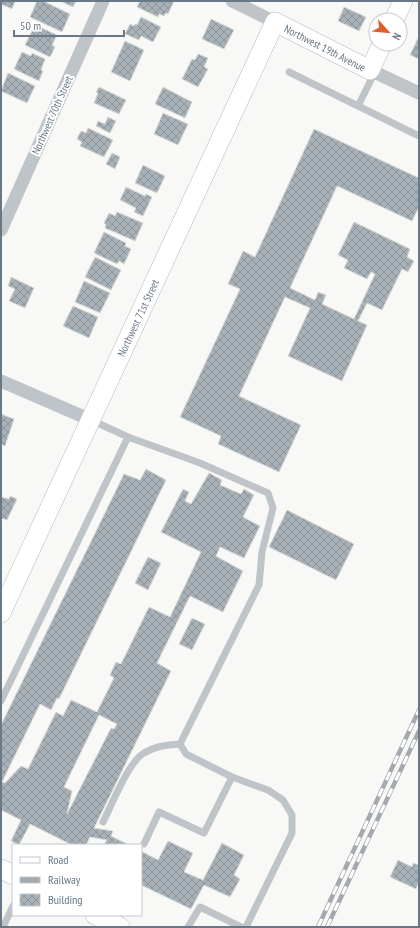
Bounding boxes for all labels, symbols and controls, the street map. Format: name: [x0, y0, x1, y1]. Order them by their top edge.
scale bar: [14, 12, 124, 38]
north arrow: [368, 12, 408, 52]
text: 50 m: [20, 18, 41, 33]
street label: Northwest 19th Avenue: [282, 21, 368, 75]
text: N: [389, 31, 404, 42]
street label: Northwest 70th Street: [28, 73, 76, 157]
street label: Northwest 71st Street: [114, 277, 162, 359]
legend: [12, 844, 142, 916]
text: Road: [48, 852, 68, 867]
text: Railway: [48, 872, 81, 887]
text: Building: [48, 892, 83, 907]

